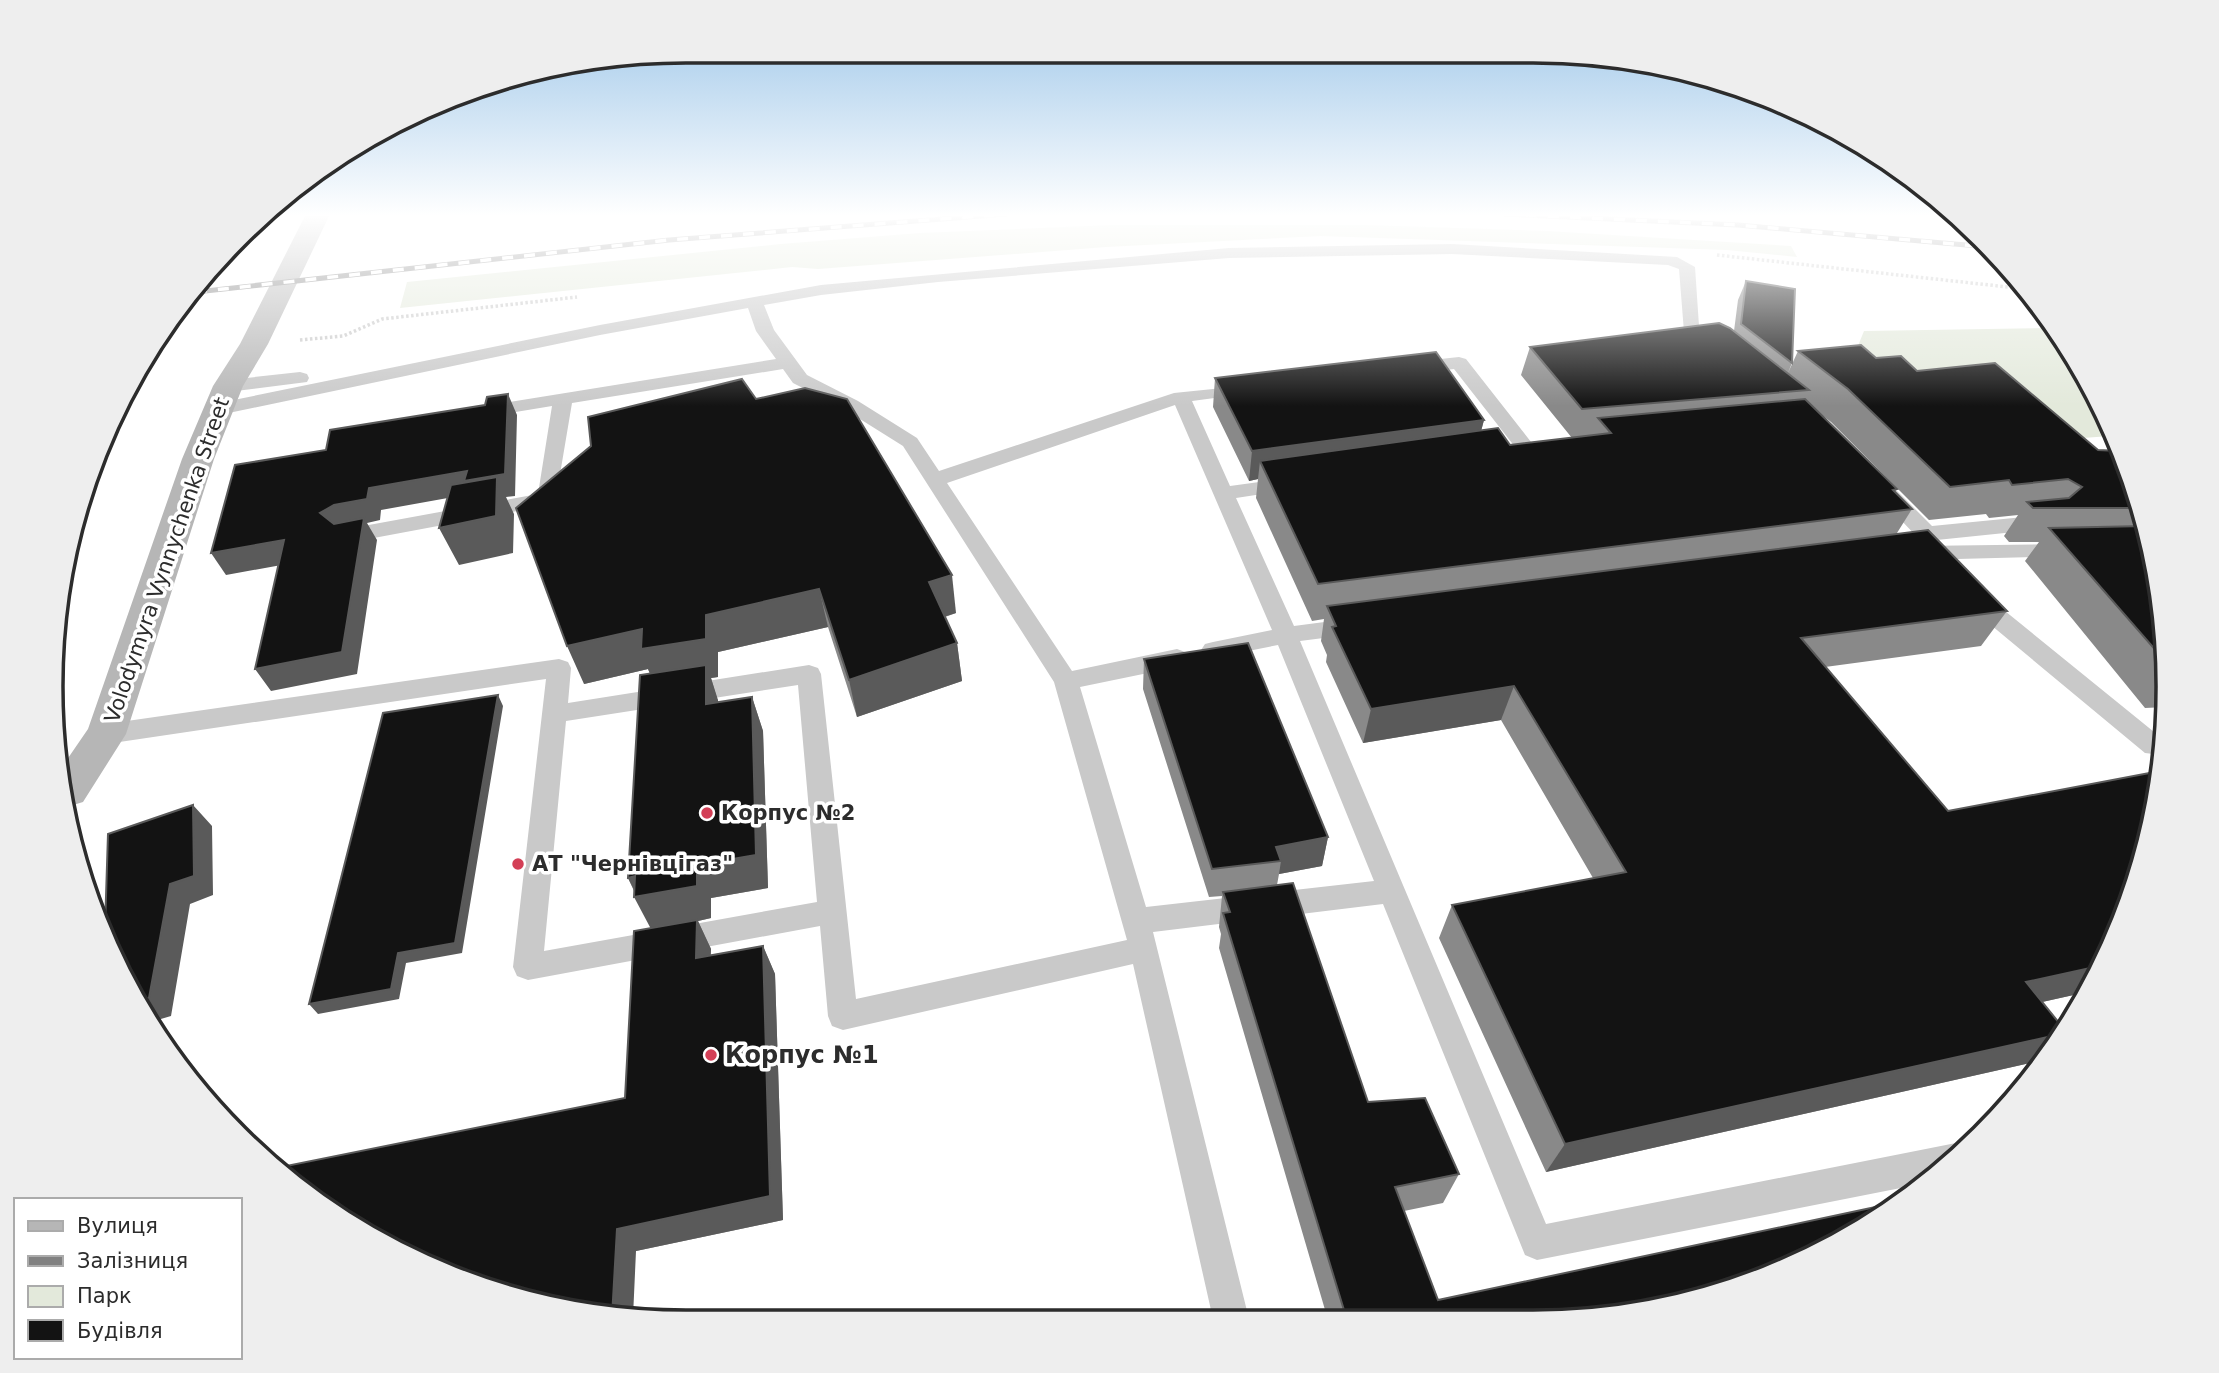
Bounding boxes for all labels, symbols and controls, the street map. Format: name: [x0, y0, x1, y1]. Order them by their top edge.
street label: Volodymyra Vynnychenka Street: [100, 394, 234, 726]
place label: Корпус №2: [721, 801, 855, 825]
marker: Корпус №2: [699, 805, 715, 821]
place label: АТ "Чернівцігаз": [532, 852, 733, 876]
marker: АТ "Чернівцігаз": [510, 856, 526, 872]
place label: Корпус №1: [725, 1041, 879, 1069]
marker: Корпус №1: [703, 1047, 719, 1063]
legend: [14, 1198, 242, 1359]
text: Вулиця: [77, 1214, 158, 1238]
text: Залізниця: [77, 1249, 188, 1273]
text: Парк: [77, 1284, 132, 1308]
text: Будівля: [77, 1319, 163, 1343]

